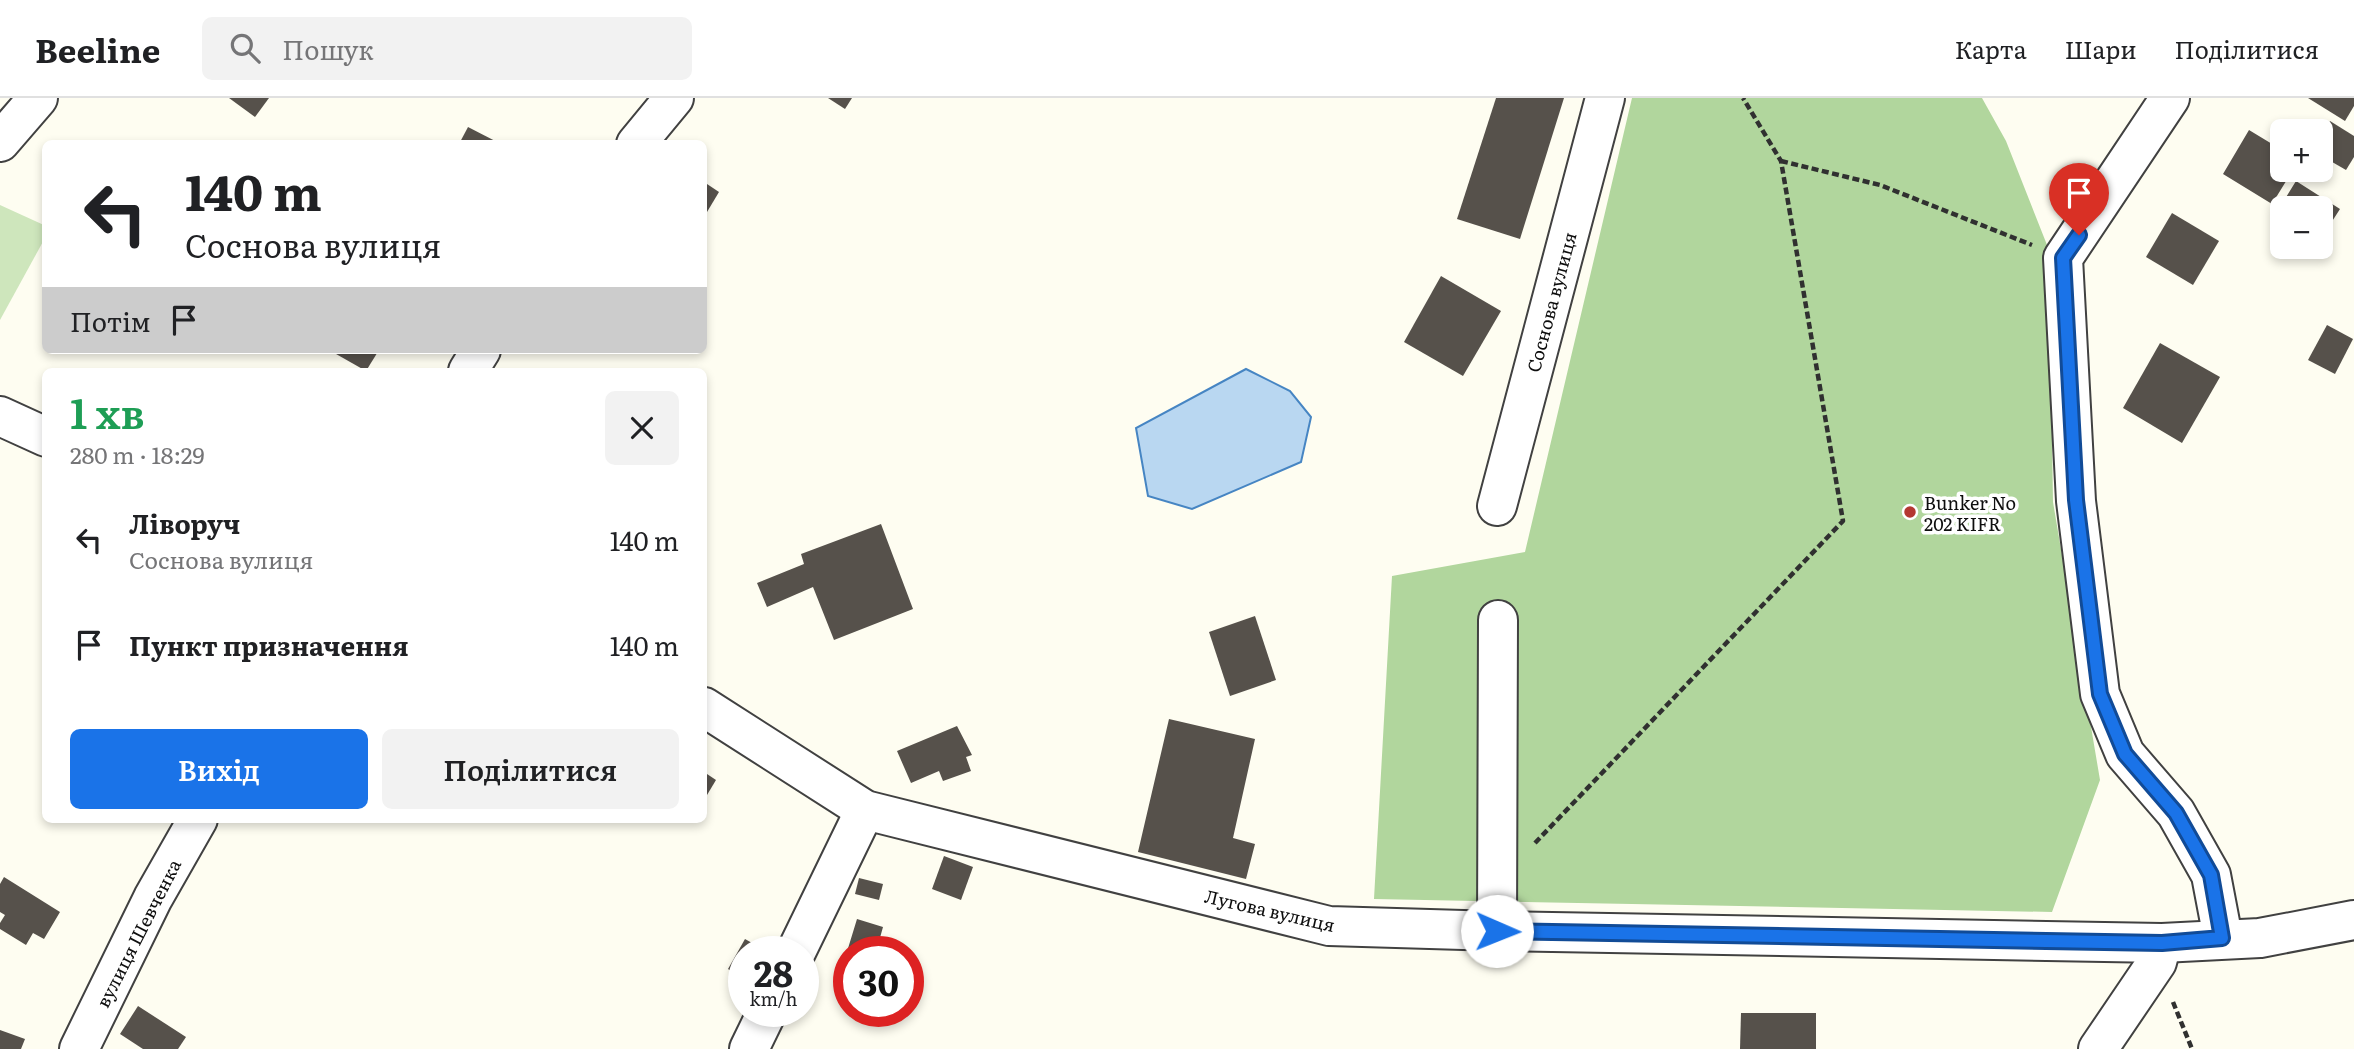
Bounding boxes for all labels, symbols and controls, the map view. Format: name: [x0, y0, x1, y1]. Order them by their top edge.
search box: [202, 17, 692, 80]
text: Beeline: [35, 24, 160, 73]
icon: search: [226, 29, 264, 67]
text: Пошук: [282, 29, 374, 68]
text: Карта: [1955, 31, 2027, 66]
text: Шари: [2065, 31, 2137, 66]
text: Поділитися: [2175, 31, 2319, 66]
map controls: [2270, 119, 2333, 259]
button: +: [2270, 119, 2333, 182]
text: 140 m: [185, 153, 322, 226]
pin: [2049, 163, 2109, 235]
icon: left: [70, 168, 161, 259]
icon: arrive: [2060, 174, 2098, 212]
button: −: [2270, 196, 2333, 259]
text: Соснова вулиця: [185, 220, 441, 268]
street label: Соснова вулиця: [1519, 229, 1583, 375]
text: Потім: [70, 301, 151, 340]
icon: arrive: [165, 301, 203, 339]
text: 1 хв: [70, 380, 145, 442]
button: close: [605, 391, 679, 465]
text: 280 m · 18:29: [70, 437, 205, 471]
place label: Bunker No 202 KIFR: [1924, 489, 2016, 537]
text: Ліворуч: [129, 503, 240, 542]
marker: Bunker No 202 KIFR: [1902, 504, 1918, 520]
text: 140 m: [610, 520, 679, 559]
icon: left: [70, 521, 108, 559]
text: Соснова вулиця: [129, 542, 313, 576]
text: Пункт призначення: [129, 625, 409, 664]
text: 140 m: [610, 625, 679, 664]
icon: arrive: [70, 626, 108, 664]
button: Вихід: [70, 729, 368, 809]
button: Поділитися: [382, 729, 679, 809]
street label: вулиця Шевченка: [89, 854, 187, 1012]
street label: Лугова вулиця: [1202, 882, 1338, 938]
position arrow: [1460, 894, 1534, 968]
speed limit sign: 30: [833, 936, 924, 1027]
text: 28: [754, 946, 793, 998]
text: km/h: [750, 985, 797, 1012]

